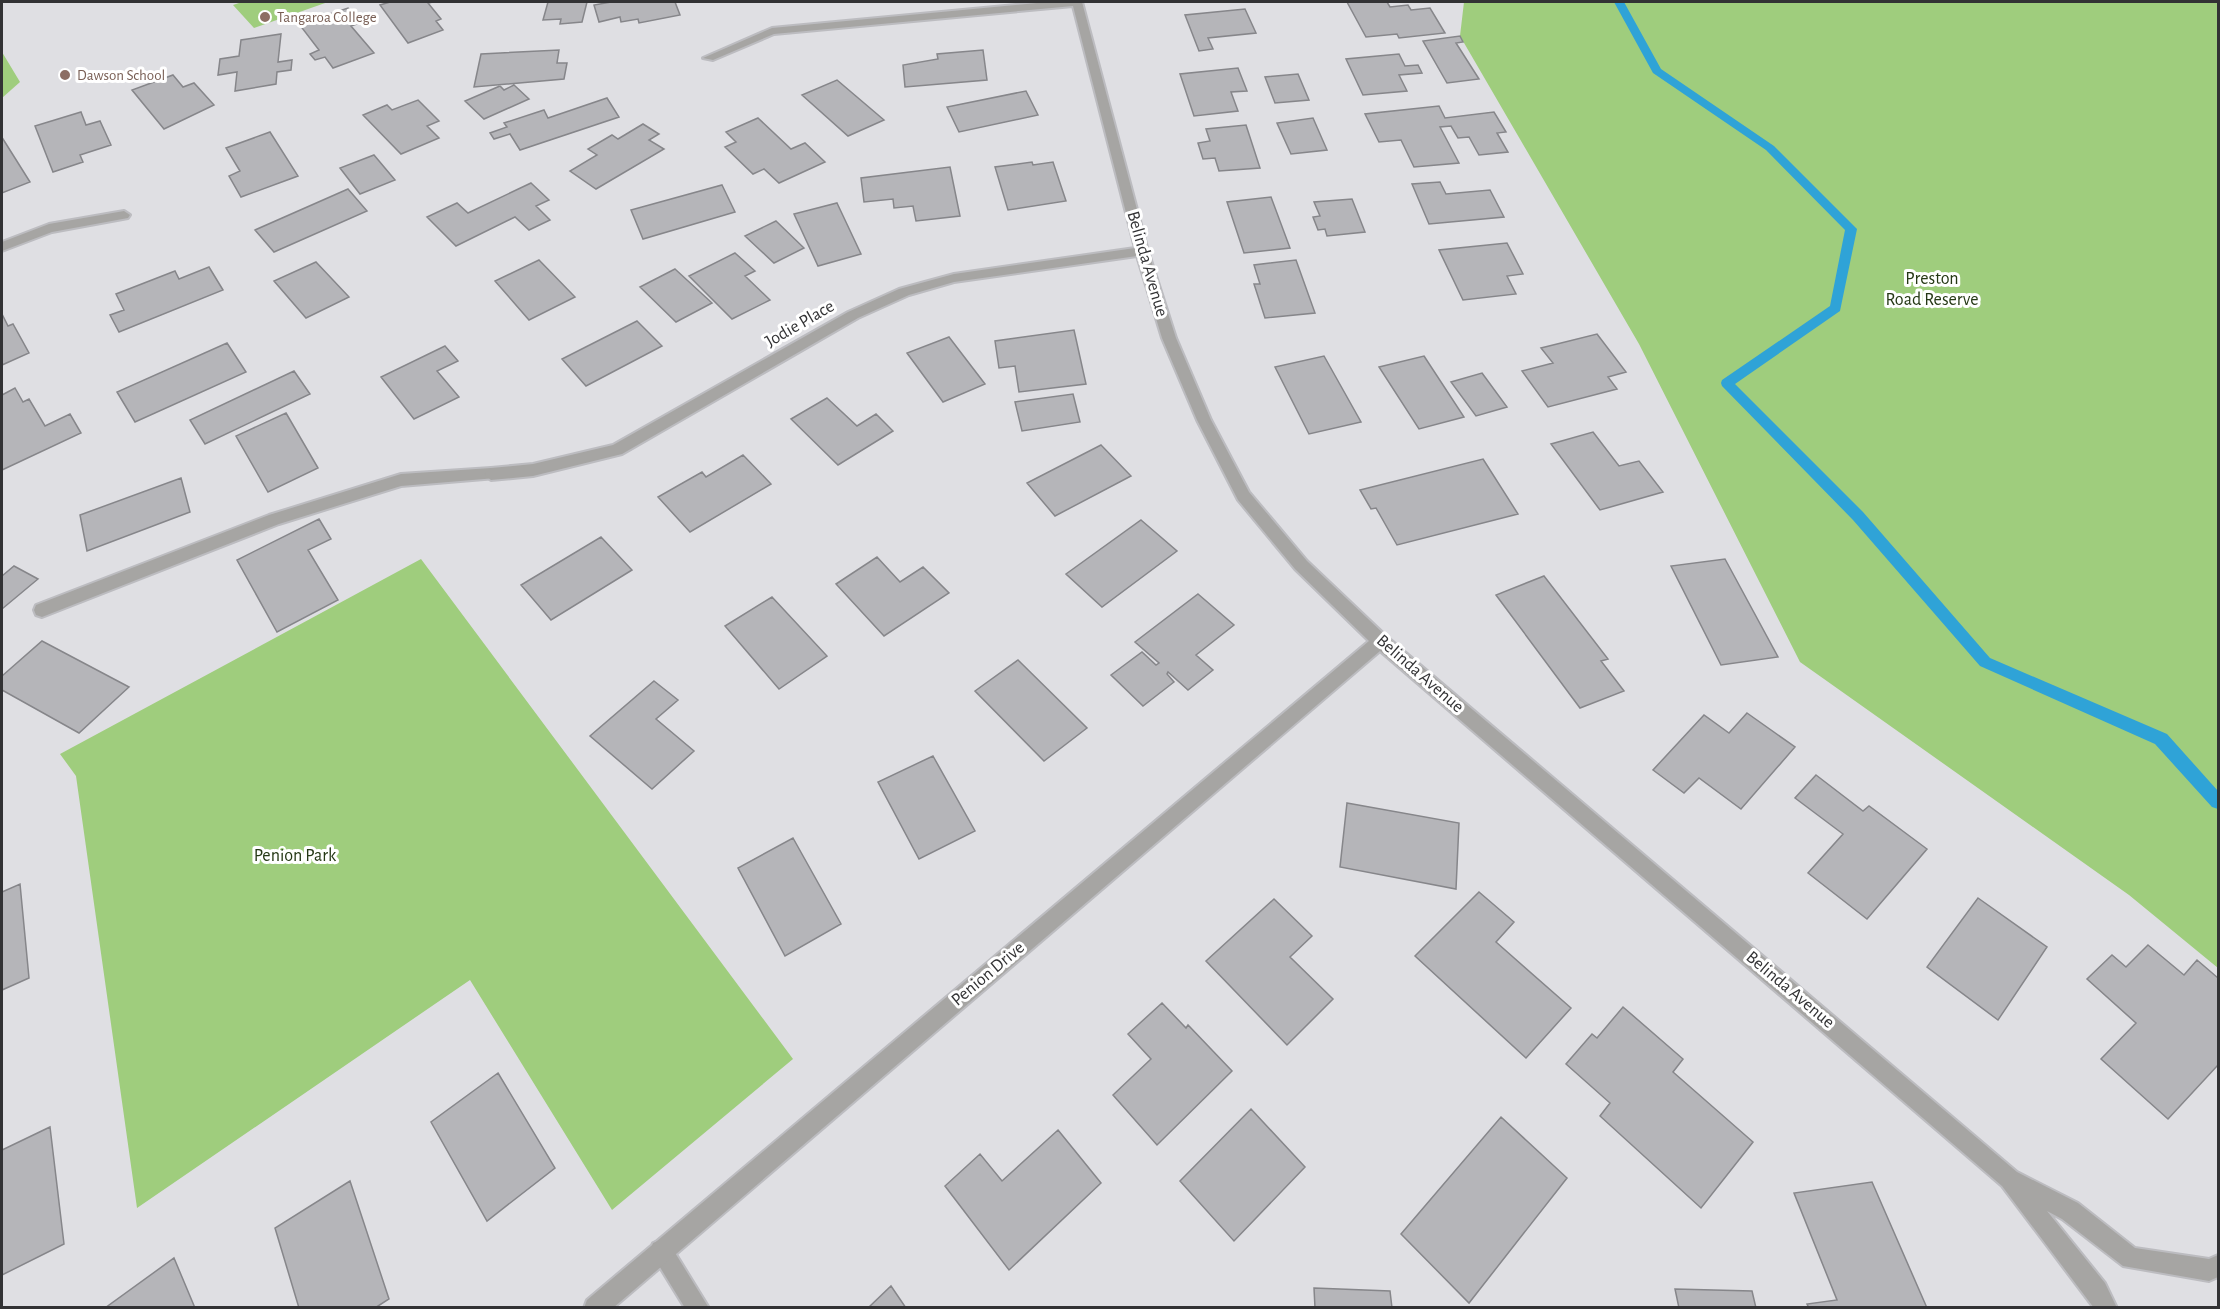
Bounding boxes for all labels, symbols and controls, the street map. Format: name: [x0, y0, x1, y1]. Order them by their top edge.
marker: Tangaroa College: [258, 10, 272, 24]
place label: Tangaroa College: [277, 10, 377, 25]
marker: Dawson School: [58, 68, 72, 82]
place label: Dawson School: [77, 68, 165, 83]
street label: Belinda Avenue: [1123, 209, 1171, 319]
park label: Preston Road Reserve: [1885, 270, 1979, 309]
street label: Jodie Place: [762, 297, 838, 351]
street label: Belinda Avenue: [1373, 631, 1467, 717]
park label: Penion Park: [254, 847, 337, 865]
street label: Penion Drive: [948, 939, 1028, 1009]
street label: Belinda Avenue: [1742, 948, 1838, 1032]

